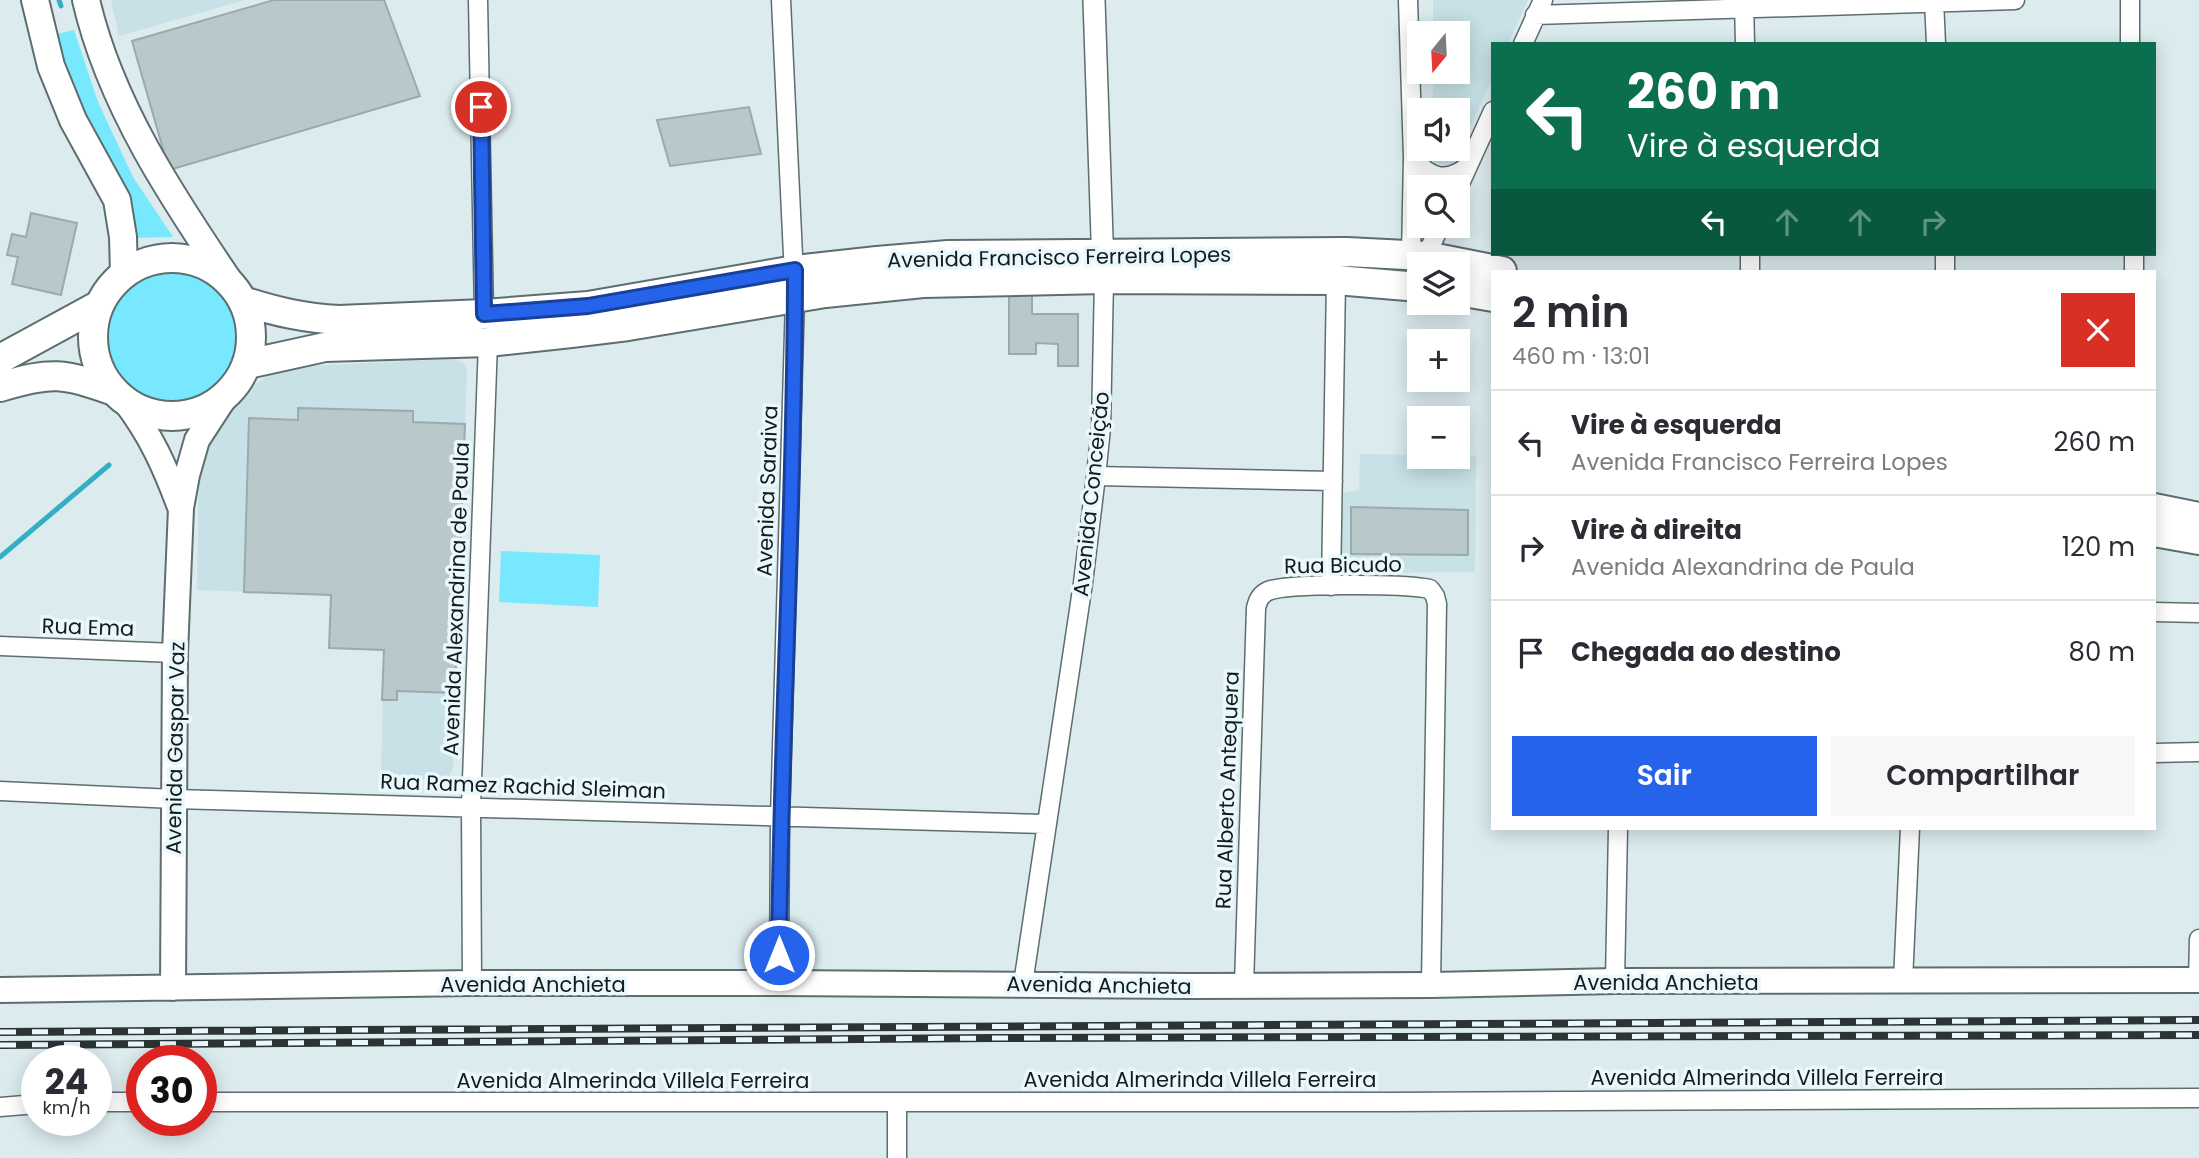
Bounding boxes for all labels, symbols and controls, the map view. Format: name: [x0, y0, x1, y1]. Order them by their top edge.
north arrow: [1407, 21, 1470, 84]
map controls: [1407, 21, 1470, 469]
text: 260 m: [1627, 58, 1780, 126]
icon: left: [1512, 70, 1603, 161]
pin: [451, 77, 511, 137]
icon: arrive: [462, 88, 500, 126]
button: sound: [1407, 98, 1470, 161]
text: Vire à esquerda: [1627, 123, 1881, 168]
button: search: [1407, 175, 1470, 238]
icon: left: [1695, 203, 1733, 241]
icon: ahead: [1768, 203, 1806, 241]
icon: ahead: [1841, 203, 1879, 241]
icon: right: [1914, 203, 1952, 241]
street label: Avenida Francisco Ferreira Lopes: [887, 239, 1231, 275]
button: layers: [1407, 252, 1470, 315]
text: 2 min: [1512, 283, 1630, 342]
button: close: [2061, 293, 2135, 367]
button: +: [1407, 329, 1470, 392]
text: 460 m · 13:01: [1512, 340, 1650, 372]
street label: Avenida Conceição: [1066, 390, 1116, 598]
street label: Avenida Saraiva: [750, 405, 784, 577]
button: −: [1407, 406, 1470, 469]
text: Vire à esquerda: [1571, 407, 1782, 443]
icon: left: [1512, 424, 1550, 462]
text: 260 m: [2053, 424, 2135, 460]
street label: Avenida Alexandrina de Paula: [436, 442, 476, 756]
text: Avenida Francisco Ferreira Lopes: [1571, 446, 1948, 478]
text: Vire à direita: [1571, 512, 1742, 548]
icon: right: [1512, 529, 1550, 567]
text: 120 m: [2062, 529, 2135, 565]
street label: Rua Bicudo: [1284, 549, 1402, 581]
text: Avenida Alexandrina de Paula: [1571, 551, 1915, 583]
street label: Rua Ema: [41, 611, 135, 643]
icon: arrive: [1512, 634, 1550, 672]
text: Chegada ao destino: [1571, 634, 1841, 670]
text: 80 m: [2069, 634, 2135, 670]
street label: Avenida Gaspar Vaz: [159, 641, 191, 855]
street label: Rua Alberto Antequera: [1208, 671, 1246, 909]
button: Sair: [1512, 736, 1817, 816]
button: Compartilhar: [1831, 736, 2135, 816]
street label: Rua Ramez Rachid Sleiman: [380, 767, 666, 805]
position arrow: [742, 918, 816, 992]
street label: Avenida Anchieta: [1573, 968, 1759, 997]
street label: Avenida Anchieta: [1006, 969, 1192, 1001]
street label: Avenida Anchieta: [440, 970, 626, 999]
speed limit sign: 30: [126, 1045, 217, 1136]
text: 24: [45, 1057, 88, 1106]
street label: Avenida Almerinda Villela Ferreira: [1590, 1063, 1944, 1092]
street label: Avenida Almerinda Villela Ferreira: [1023, 1065, 1377, 1094]
street label: Avenida Almerinda Villela Ferreira: [456, 1066, 810, 1095]
text: km/h: [43, 1095, 90, 1120]

